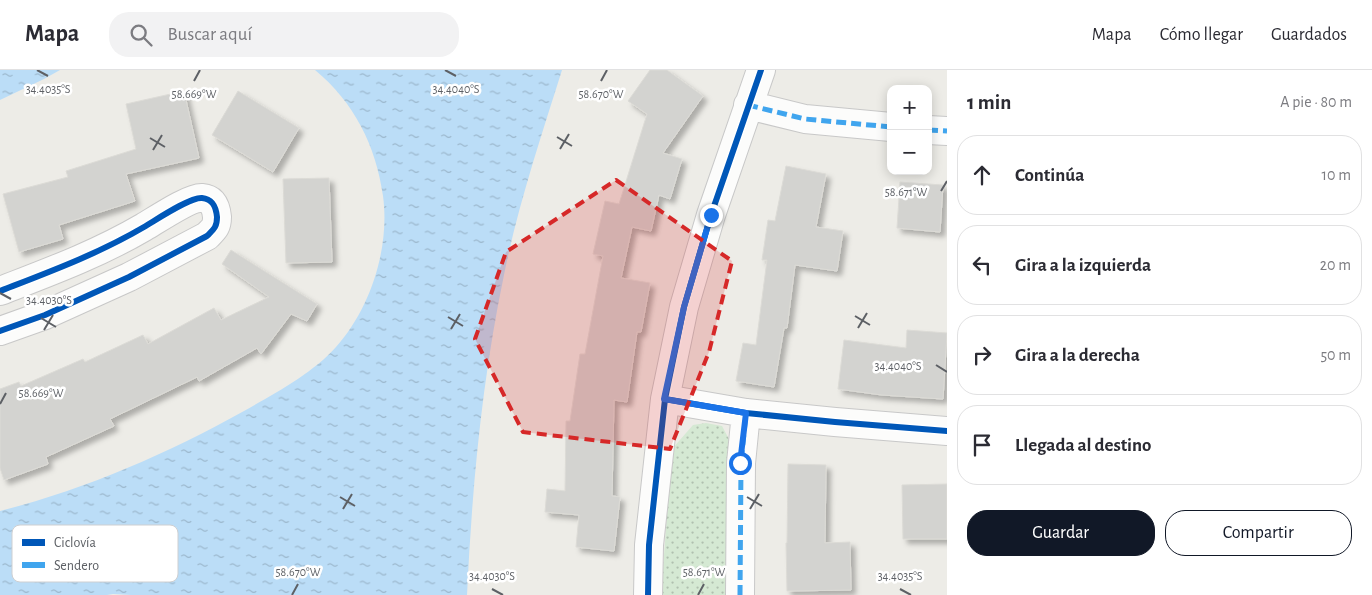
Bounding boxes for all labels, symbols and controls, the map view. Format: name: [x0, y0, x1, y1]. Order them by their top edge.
search box: [109, 12, 459, 57]
icon: search: [127, 21, 155, 49]
text: Mapa: [25, 22, 79, 46]
text: Buscar aquí: [167, 25, 252, 44]
text: Mapa: [1092, 26, 1132, 44]
text: Cómo llegar: [1160, 26, 1243, 44]
text: Guardados: [1271, 26, 1347, 44]
text: 34.4035°S: [26, 83, 71, 95]
text: 34.4040°S: [433, 83, 480, 95]
map controls: [887, 85, 932, 175]
button: +: [887, 85, 932, 130]
text: 58.669°W: [172, 88, 217, 100]
text: 58.670°W: [579, 88, 624, 100]
text: 1 min: [967, 92, 1011, 113]
text: A pie · 80 m: [1280, 94, 1352, 110]
button: −: [887, 130, 932, 175]
icon: ahead: [968, 161, 996, 189]
text: Continúa: [1015, 166, 1084, 185]
text: 10 m: [1322, 167, 1351, 183]
text: 58.671°W: [885, 186, 928, 198]
route end: [700, 204, 723, 227]
icon: left: [968, 251, 996, 279]
text: Gira a la izquierda: [1015, 256, 1151, 275]
text: 20 m: [1320, 257, 1351, 273]
text: 34.4030°S: [26, 294, 72, 306]
icon: right: [968, 341, 996, 369]
text: Gira a la derecha: [1015, 346, 1140, 365]
text: 50 m: [1320, 347, 1351, 363]
text: 34.4040°S: [875, 360, 922, 372]
text: 58.669°W: [19, 387, 64, 399]
icon: arrive: [968, 431, 996, 459]
text: Llegada al destino: [1015, 436, 1152, 455]
route start: [729, 452, 752, 475]
button: Guardar: [967, 510, 1155, 556]
button: Compartir: [1165, 510, 1352, 556]
legend: [12, 525, 178, 582]
text: Ciclovía: [54, 536, 97, 550]
text: Sendero: [54, 559, 99, 573]
text: 58.670°W: [276, 566, 321, 578]
text: 58.671°W: [683, 566, 726, 578]
text: 34.4030°S: [469, 570, 515, 582]
text: 34.4035°S: [878, 570, 923, 582]

